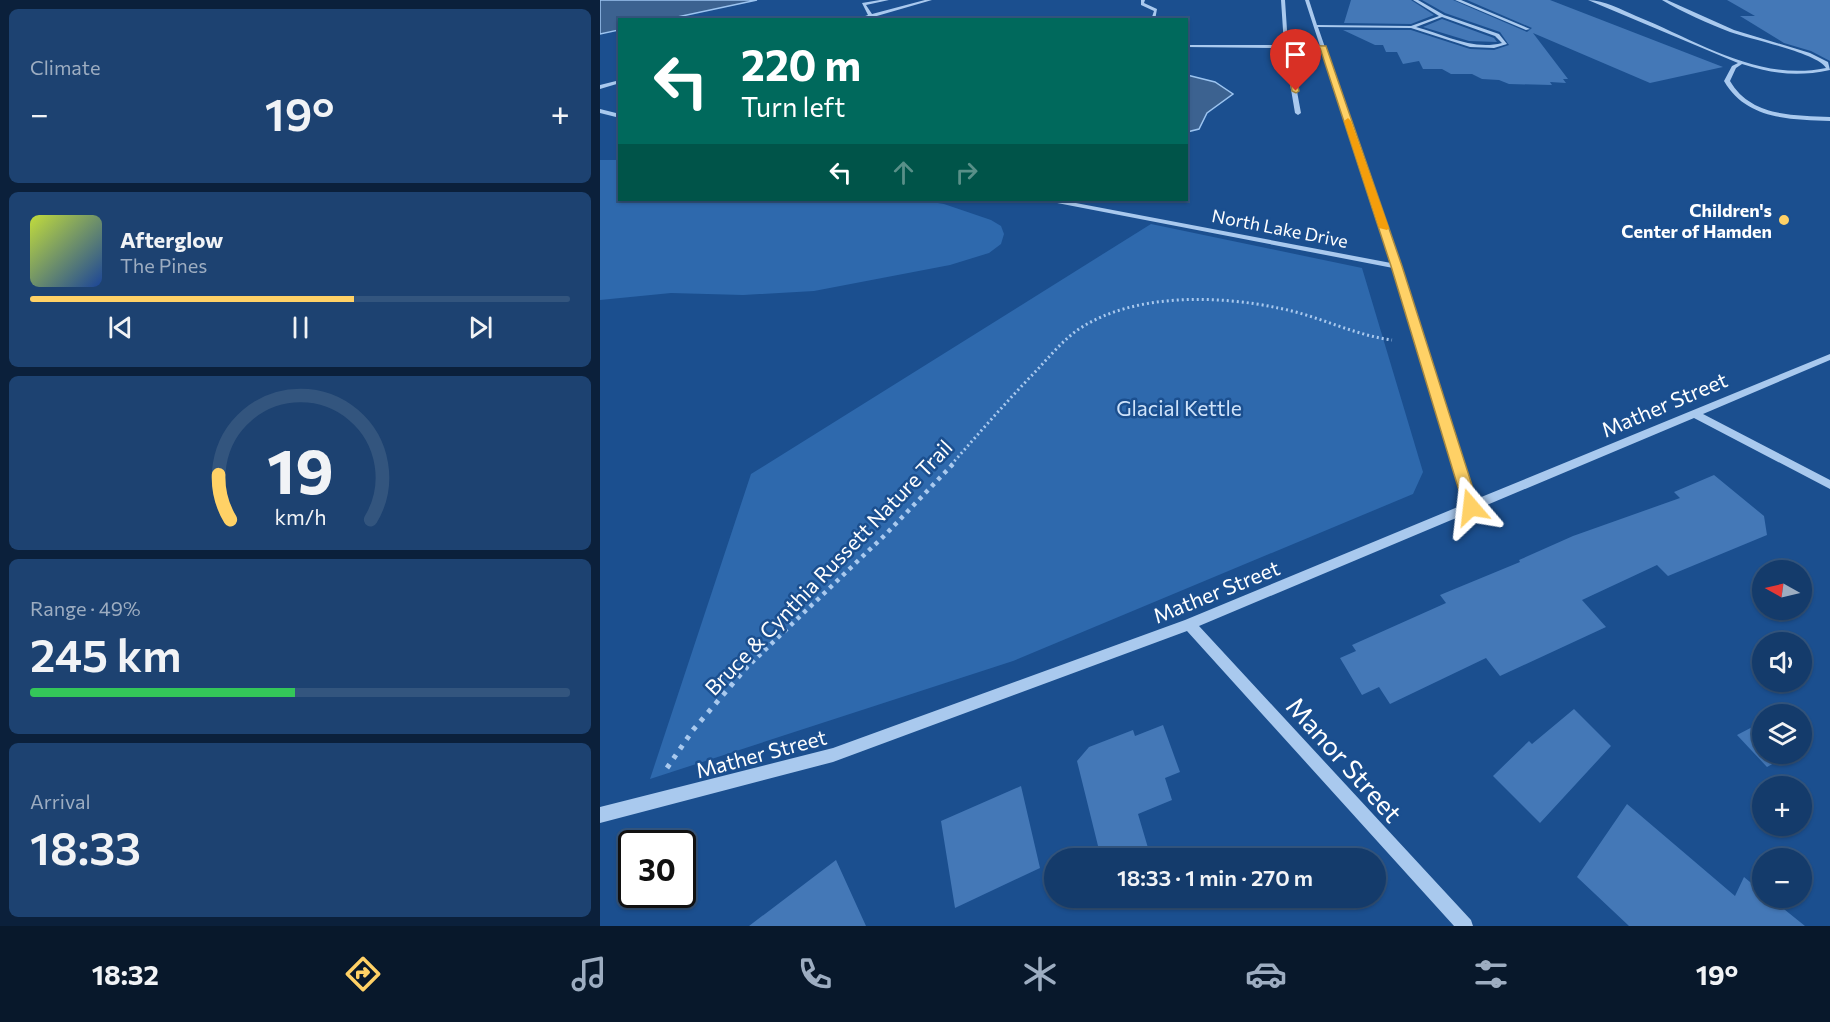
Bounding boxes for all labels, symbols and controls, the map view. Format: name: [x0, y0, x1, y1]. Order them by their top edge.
pin: [1270, 29, 1321, 91]
text: 220 m: [741, 38, 861, 90]
icon: arrive: [1279, 38, 1312, 71]
icon: left: [642, 42, 720, 120]
text: Climate: [30, 55, 100, 79]
text: 19°: [265, 85, 334, 140]
text: Turn left: [741, 90, 845, 123]
text: −: [30, 92, 49, 133]
text: +: [551, 92, 570, 133]
icon: left: [824, 156, 857, 189]
icon: ahead: [887, 156, 920, 189]
icon: right: [950, 156, 983, 189]
place label: Children's Center of Hamden: [1621, 199, 1772, 242]
street label: North Lake Drive: [1210, 204, 1350, 252]
marker: Children's Center of Hamden: [1777, 213, 1791, 227]
text: Afterglow: [120, 226, 223, 253]
text: The Pines: [120, 253, 207, 277]
icon: previous: [104, 311, 137, 344]
icon: pause: [284, 311, 317, 344]
icon: next: [464, 311, 497, 344]
street label: Mather Street: [1597, 366, 1731, 442]
park label: Glacial Kettle: [1116, 395, 1242, 420]
text: 19: [267, 431, 333, 507]
street label: Bruce & Cynthia Russett Nature Trail: [699, 434, 957, 700]
position arrow: [1439, 475, 1503, 539]
text: km/h: [274, 503, 326, 529]
street label: Mather Street: [1149, 554, 1283, 628]
north arrow: [1752, 560, 1812, 620]
map controls: [1752, 560, 1812, 908]
text: Range · 49%: [30, 596, 141, 620]
text: 245 km: [30, 626, 181, 681]
button: sound: [1752, 632, 1812, 692]
street label: Manor Street: [1281, 690, 1409, 828]
button: layers: [1752, 704, 1812, 764]
street label: Mather Street: [693, 724, 829, 782]
button: +: [1752, 776, 1812, 836]
text: Arrival: [30, 789, 91, 813]
text: 18:33: [30, 819, 141, 874]
speed limit sign: 30: [618, 830, 696, 908]
button: −: [1752, 848, 1812, 908]
text: 18:33 · 1 min · 270 m: [1117, 864, 1313, 891]
icon: directions: [342, 953, 384, 995]
icon: music: [568, 953, 610, 995]
icon: phone: [794, 953, 836, 995]
icon: climate: [1019, 953, 1061, 995]
icon: car: [1245, 953, 1287, 995]
icon: filters: [1470, 953, 1512, 995]
text: 18:32: [92, 958, 159, 991]
text: 19°: [1696, 958, 1738, 991]

